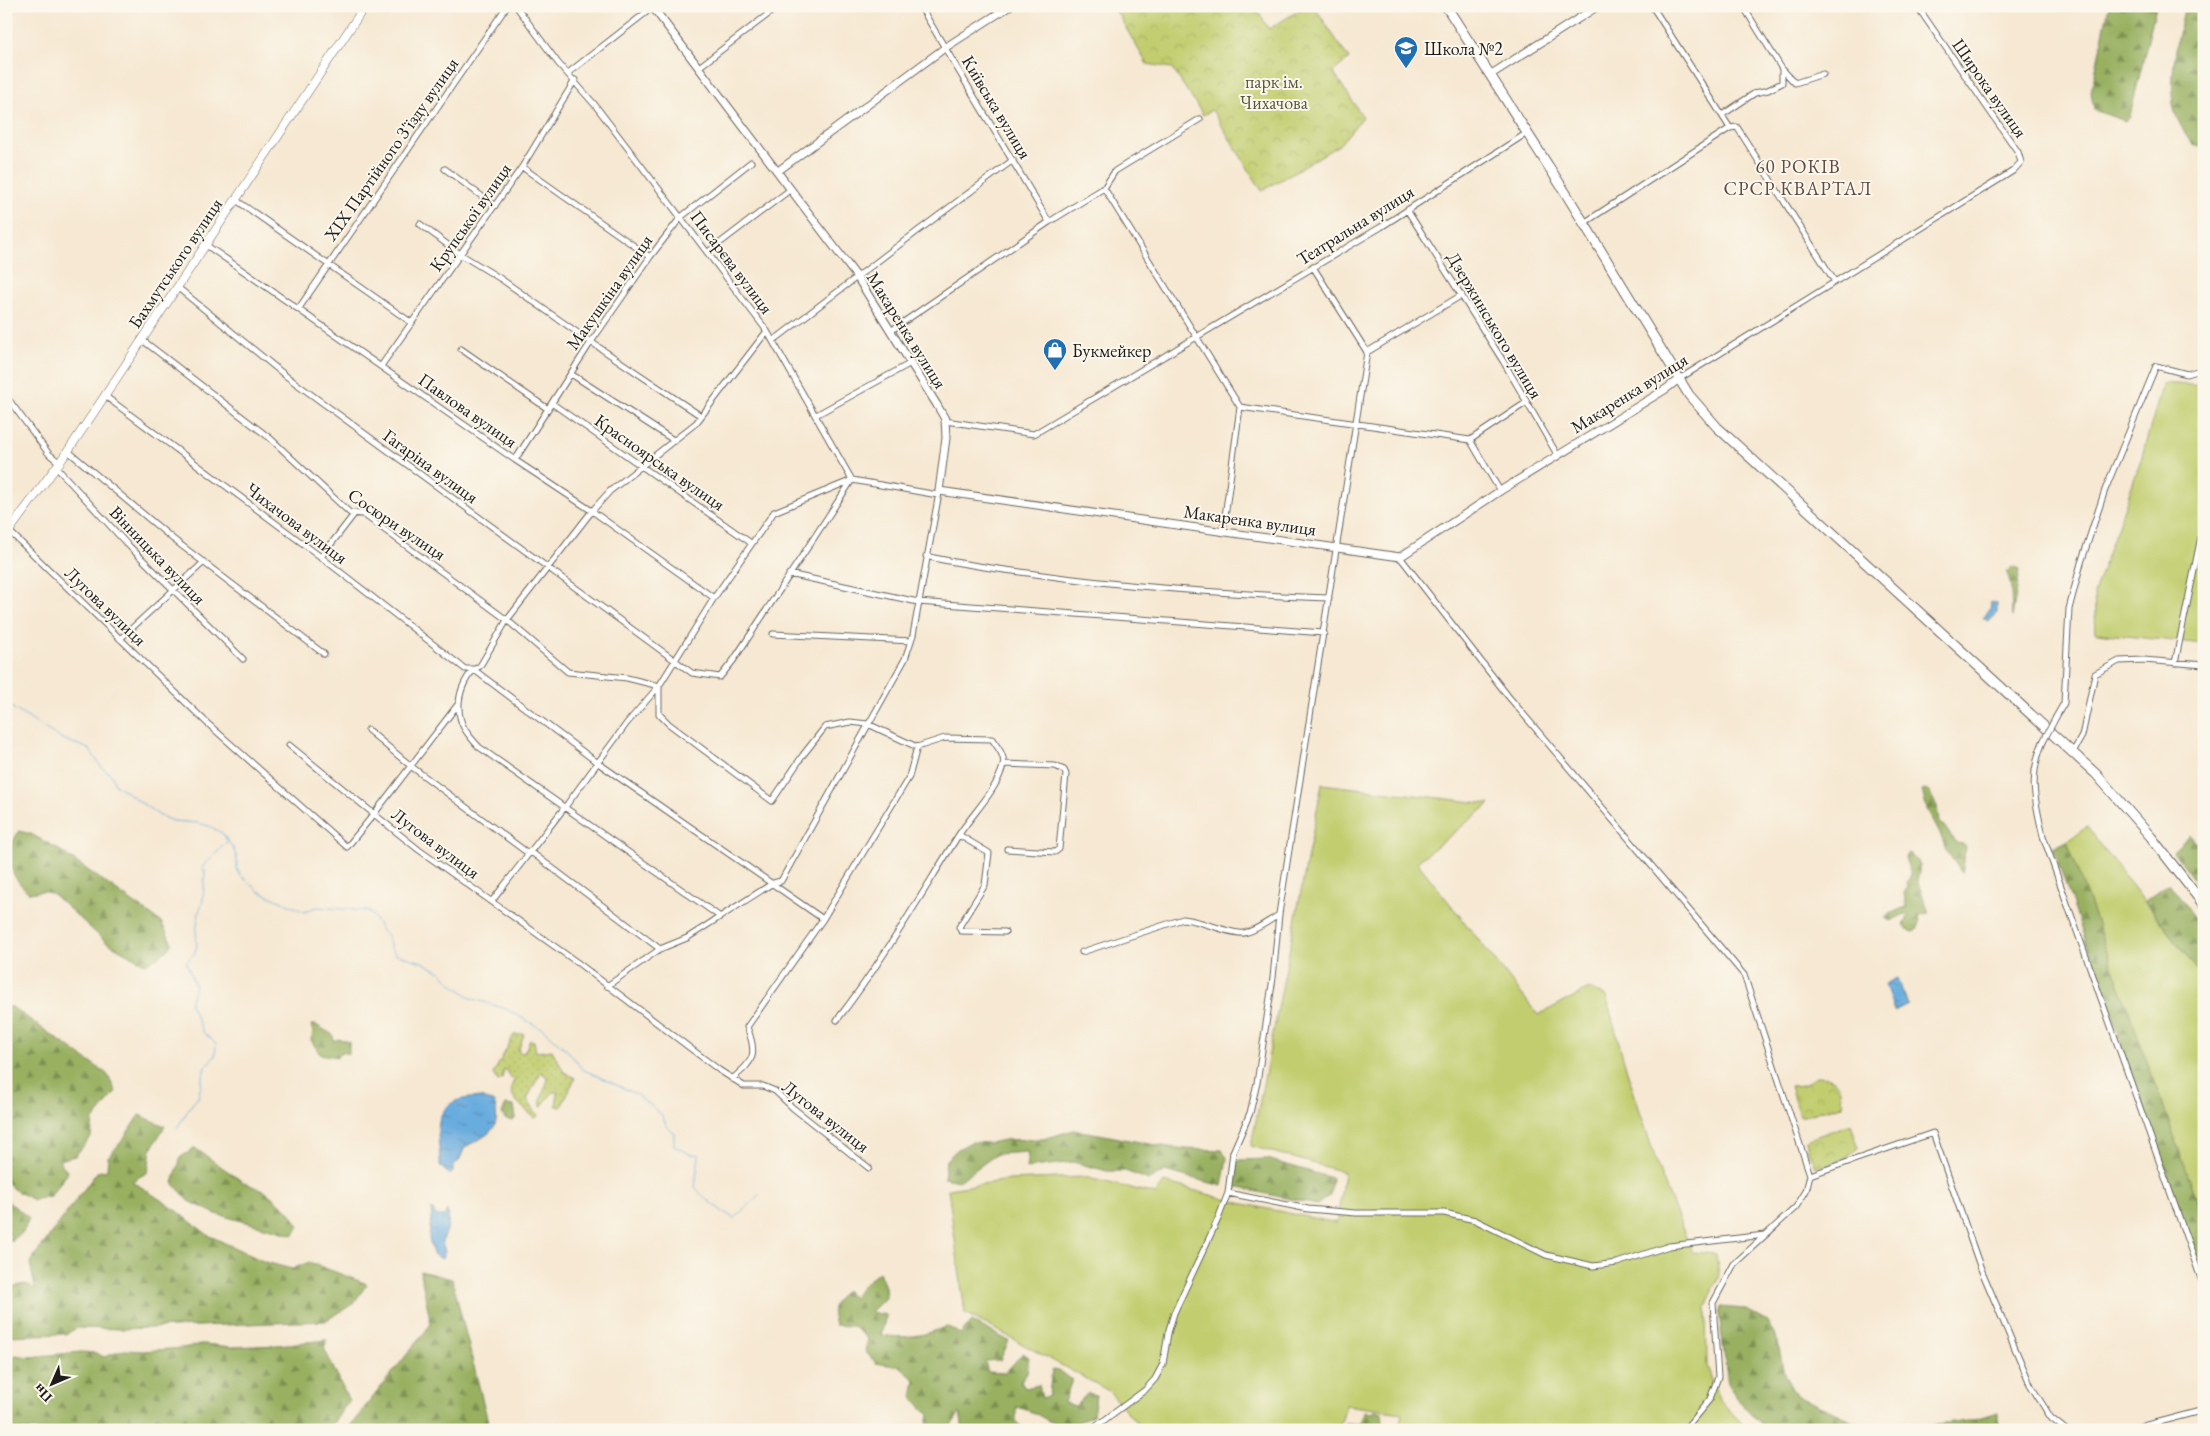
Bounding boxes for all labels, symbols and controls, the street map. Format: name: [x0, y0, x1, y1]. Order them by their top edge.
street label: Широка вулиця: [1947, 34, 2033, 142]
school or university icon: Школа №2: [1393, 35, 1419, 69]
place label: Школа №2: [1424, 37, 1503, 60]
street label: Київська вулиця: [957, 51, 1037, 163]
street label: XIX Партійного З'їзду вулиця: [318, 53, 463, 246]
park label: парк ім. Чихачова: [1240, 70, 1309, 114]
district label: 60 РОКІВ СРСР КВАРТАЛ: [1724, 154, 1872, 201]
street label: Крупської вулиця: [424, 158, 516, 276]
street label: Театральна вулиця: [1292, 180, 1418, 270]
street label: Бахмутського вулиця: [123, 193, 227, 333]
street label: Писарєва вулиця: [686, 206, 778, 318]
street label: Макушкіна вулиця: [561, 230, 657, 354]
street label: Дзержинського вулиця: [1442, 247, 1548, 403]
street label: Макаренка вулиця: [862, 267, 952, 393]
shop icon: Букмейкер: [1042, 337, 1068, 371]
place label: Букмейкер: [1072, 339, 1151, 362]
street label: Макаренка вулиця: [1566, 348, 1692, 438]
street label: Павлова вулиця: [414, 367, 522, 453]
street label: Красноярська вулиця: [590, 408, 730, 516]
street label: Гагаріна вулиця: [379, 424, 483, 508]
street label: Чихачова вулиця: [241, 477, 353, 569]
street label: Сосюри вулиця: [344, 483, 450, 565]
street label: Макаренка вулиця: [1182, 499, 1318, 541]
street label: Вінницька вулиця: [105, 501, 211, 609]
street label: Лугова вулиця: [60, 561, 152, 651]
street label: Лугова вулиця: [387, 802, 485, 884]
street label: Лугова вулиця: [778, 1075, 874, 1157]
north arrow: [28, 1358, 78, 1408]
text: Пн: [30, 1380, 56, 1406]

